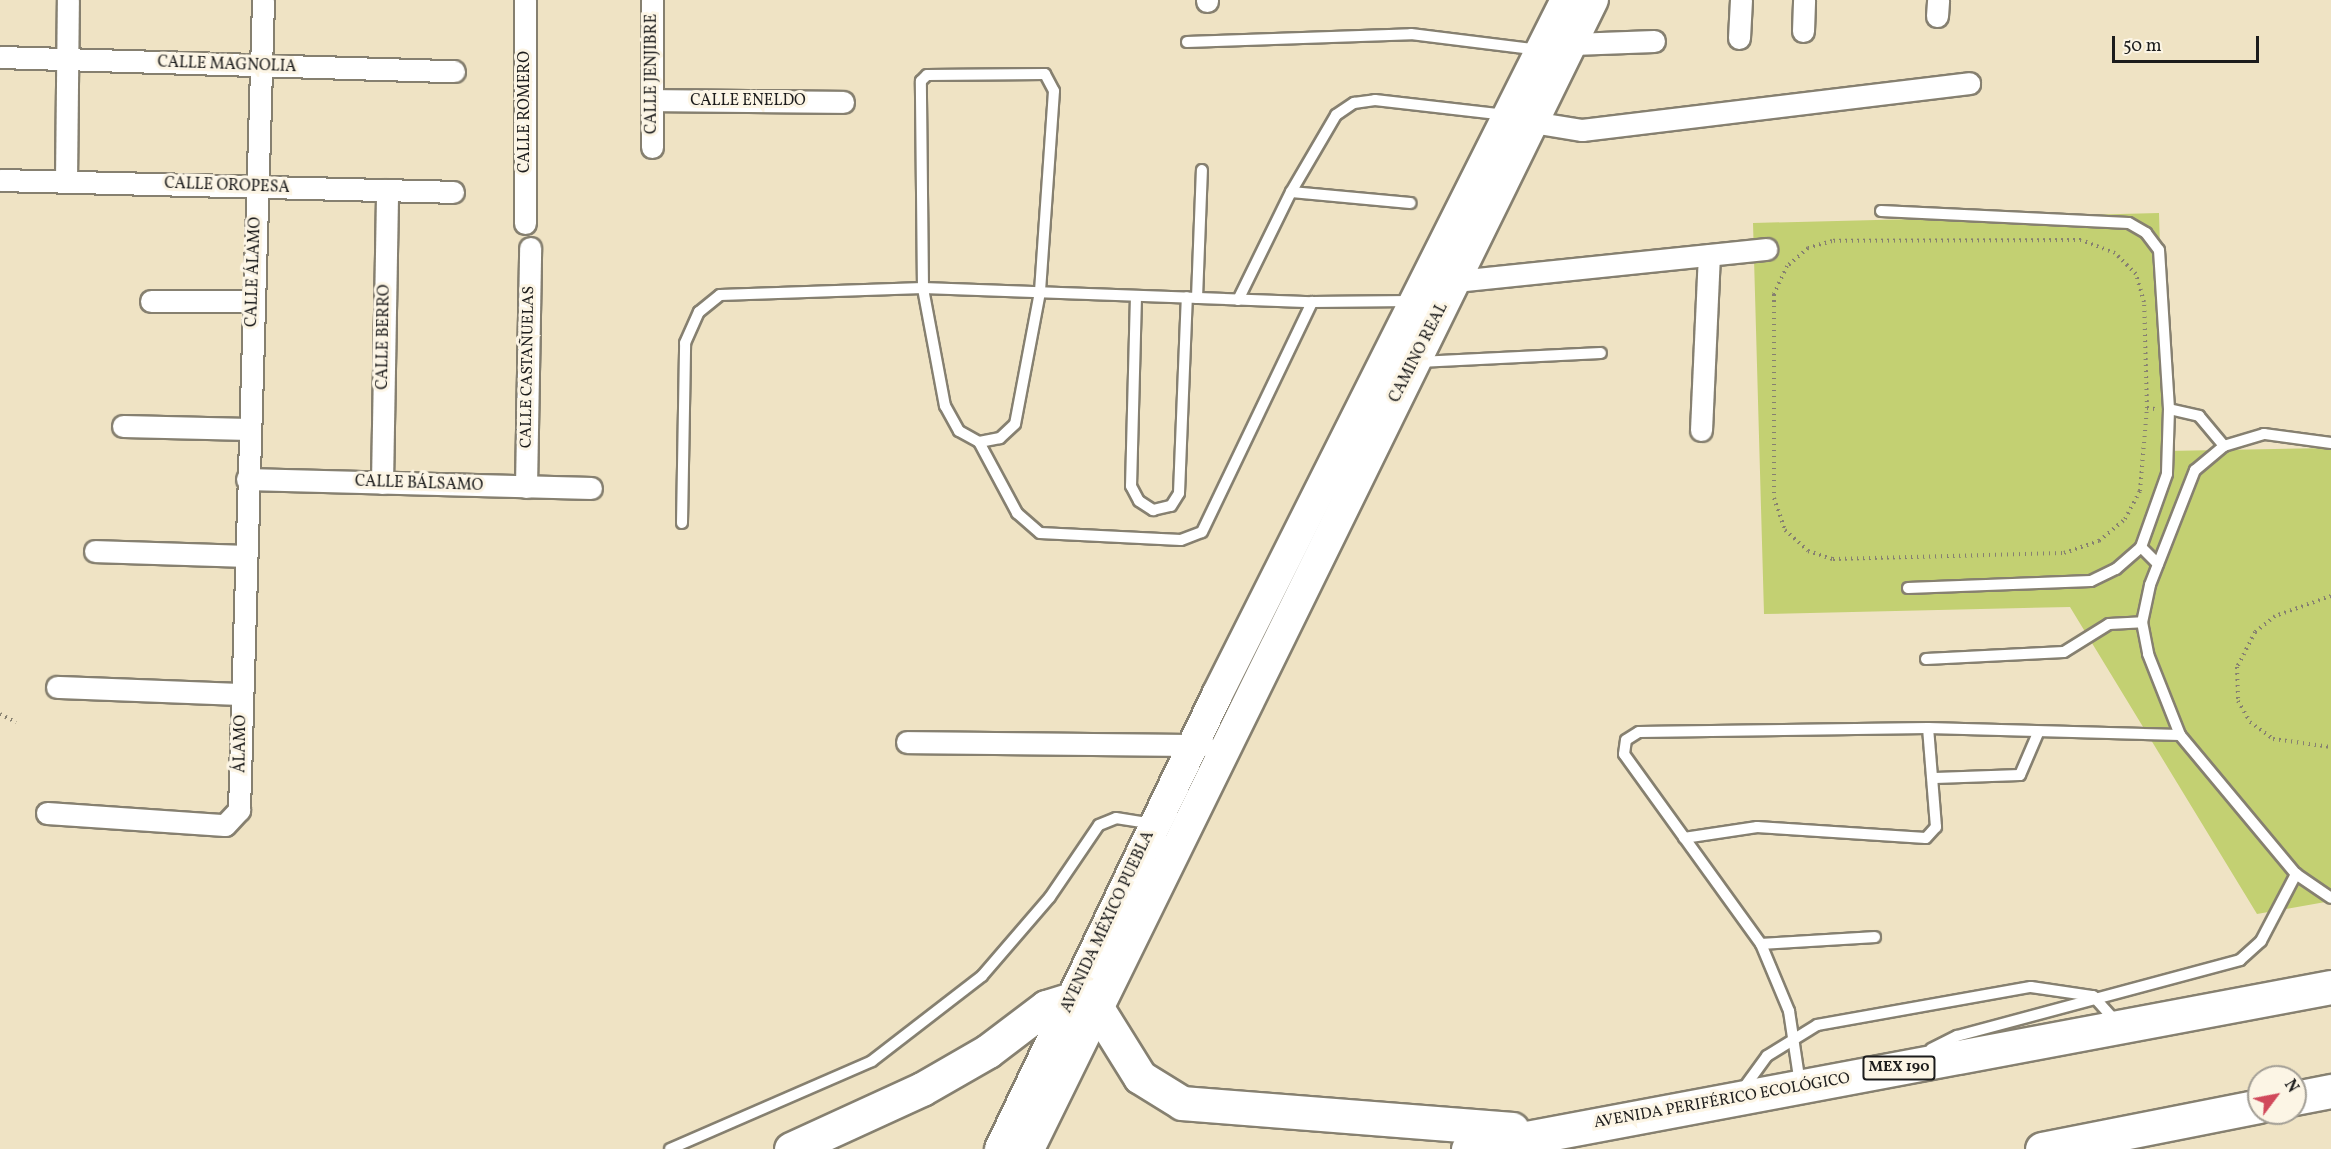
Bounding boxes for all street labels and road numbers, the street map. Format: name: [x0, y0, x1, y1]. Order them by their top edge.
street label: CALLE JENJIBRE: [642, 14, 662, 134]
street label: CALLE ROMERO: [515, 51, 535, 173]
street label: CALLE MAGNOLIA: [157, 53, 297, 77]
street label: CALLE ENELDO: [690, 91, 806, 111]
street label: CALLE OROPESA: [164, 174, 290, 198]
street label: CALLE ÁLAMO: [242, 217, 266, 327]
street label: CALLE BERRO: [373, 284, 395, 390]
street label: CALLE CASTAÑUELAS: [517, 286, 539, 448]
street label: CAMINO REAL: [1386, 300, 1452, 406]
street label: CALLE BÁLSAMO: [354, 472, 484, 496]
street label: ÁLAMO: [231, 715, 251, 773]
street label: AVENIDA MÉXICO PUEBLA: [1057, 828, 1159, 1016]
road number: MEX 190: [1862, 1056, 1936, 1080]
street label: AVENIDA PERIFÉRICO ECOLÓGICO: [1592, 1069, 1852, 1133]

